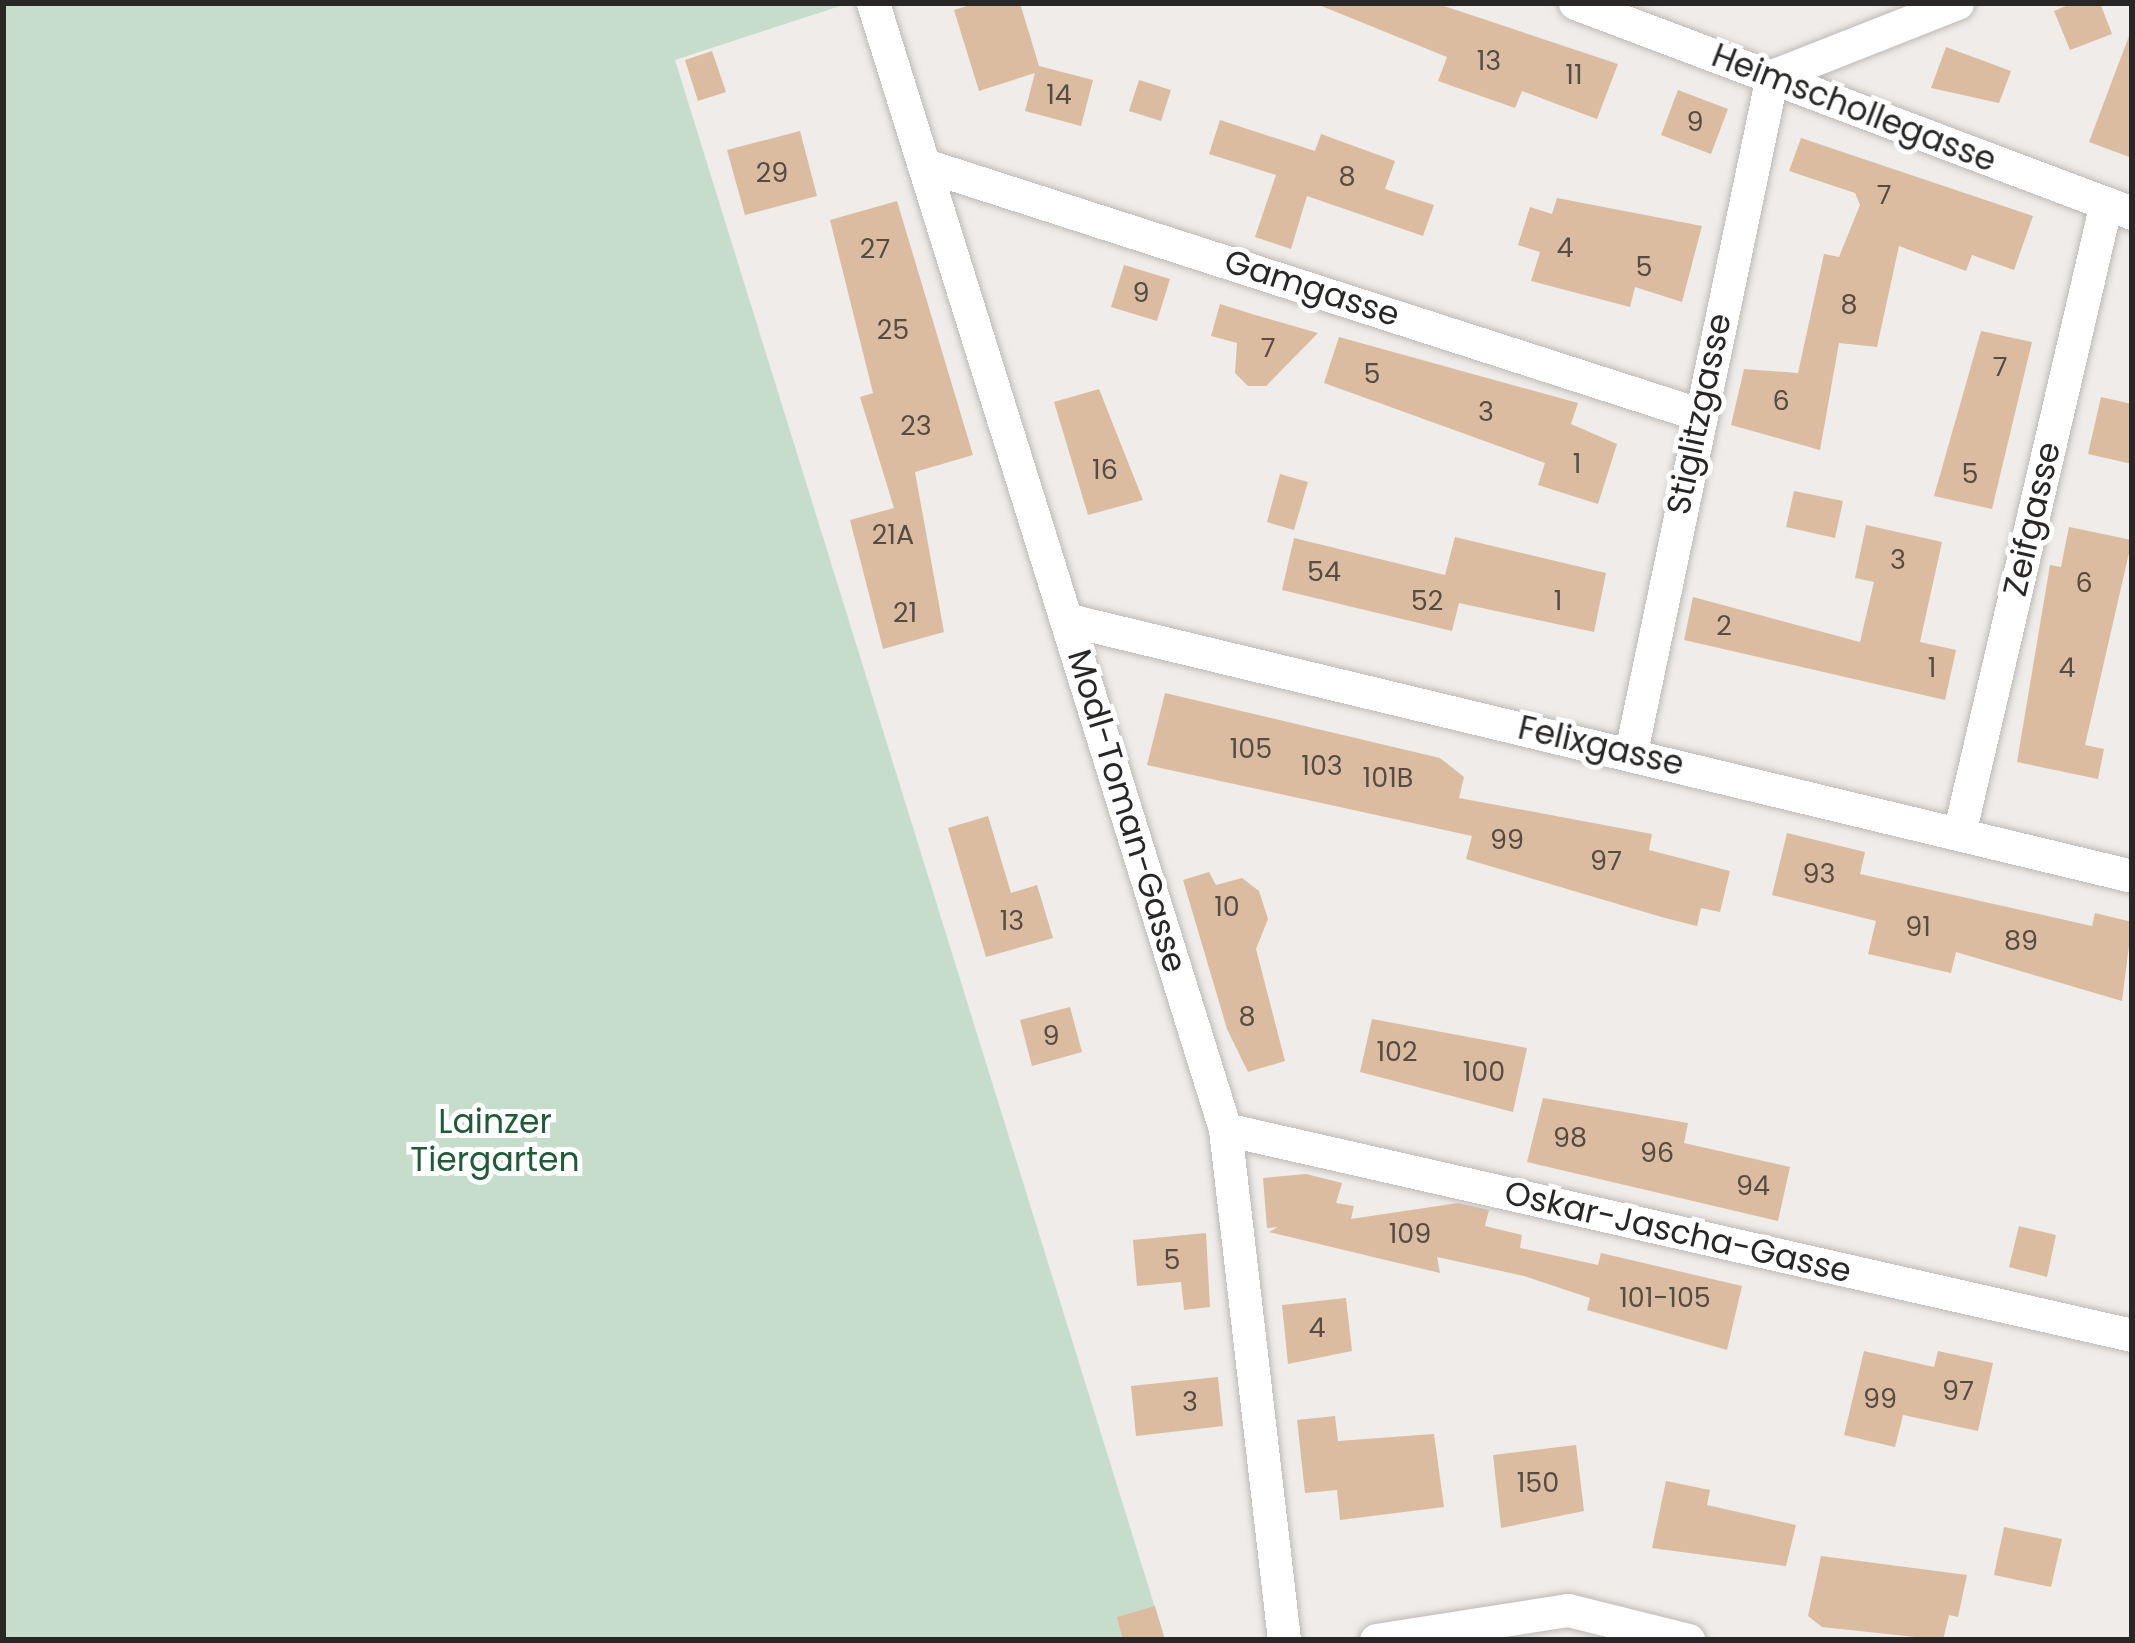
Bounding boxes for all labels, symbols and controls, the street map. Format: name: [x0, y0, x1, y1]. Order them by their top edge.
street label: Heimschollegasse: [1706, 36, 2002, 180]
house number: 13: [1477, 45, 1501, 77]
house number: 11: [1565, 59, 1583, 91]
house number: 14: [1046, 79, 1072, 111]
house number: 9: [1686, 106, 1704, 138]
house number: 29: [756, 157, 788, 189]
house number: 8: [1338, 161, 1356, 193]
house number: 7: [1877, 179, 1891, 211]
house number: 4: [1557, 232, 1573, 264]
house number: 27: [860, 233, 890, 265]
street label: Gamgasse: [1220, 241, 1404, 335]
house number: 5: [1636, 251, 1652, 283]
house number: 9: [1132, 277, 1150, 309]
house number: 8: [1840, 289, 1858, 321]
street label: Stiglitzgasse: [1658, 310, 1740, 518]
house number: 25: [877, 314, 909, 346]
house number: 7: [1261, 332, 1275, 364]
house number: 7: [1993, 351, 2007, 383]
house number: 5: [1364, 358, 1380, 390]
house number: 6: [1772, 385, 1790, 417]
house number: 3: [1478, 396, 1494, 428]
house number: 23: [900, 410, 932, 442]
street label: Zeifgasse: [1995, 438, 2069, 600]
house number: 1: [1573, 448, 1581, 480]
house number: 16: [1092, 454, 1118, 486]
house number: 5: [1962, 458, 1978, 490]
house number: 21A: [872, 519, 914, 551]
house number: 3: [1890, 544, 1906, 576]
house number: 54: [1307, 556, 1341, 588]
house number: 6: [2075, 567, 2093, 599]
house number: 52: [1411, 585, 1443, 617]
house number: 1: [1554, 585, 1562, 617]
house number: 21: [893, 597, 917, 629]
house number: 2: [1716, 610, 1732, 642]
street label: Modl-Toman-Gasse: [1059, 645, 1195, 977]
house number: 1: [1928, 652, 1936, 684]
house number: 4: [2059, 652, 2075, 684]
street label: Felixgasse: [1514, 708, 1688, 784]
house number: 105: [1230, 733, 1272, 765]
house number: 103: [1301, 750, 1343, 782]
house number: 101B: [1363, 762, 1413, 794]
house number: 99: [1490, 824, 1524, 856]
house number: 97: [1590, 845, 1622, 877]
house number: 93: [1803, 858, 1835, 890]
house number: 10: [1214, 891, 1240, 923]
house number: 13: [1000, 905, 1024, 937]
house number: 91: [1905, 911, 1931, 943]
house number: 89: [2004, 925, 2038, 957]
house number: 8: [1238, 1001, 1256, 1033]
house number: 9: [1042, 1020, 1060, 1052]
house number: 102: [1376, 1036, 1418, 1068]
house number: 100: [1463, 1056, 1505, 1088]
park label: Lainzer Tiergarten: [410, 1102, 580, 1180]
house number: 98: [1553, 1122, 1587, 1154]
house number: 96: [1640, 1137, 1674, 1169]
house number: 94: [1736, 1170, 1770, 1202]
street label: Oskar-Jascha-Gasse: [1501, 1173, 1855, 1291]
house number: 109: [1389, 1218, 1431, 1250]
house number: 5: [1164, 1244, 1180, 1276]
house number: 101-105: [1619, 1282, 1711, 1314]
house number: 4: [1309, 1312, 1325, 1344]
house number: 97: [1942, 1375, 1974, 1407]
house number: 99: [1863, 1383, 1897, 1415]
house number: 3: [1182, 1386, 1198, 1418]
house number: 150: [1517, 1467, 1559, 1499]

